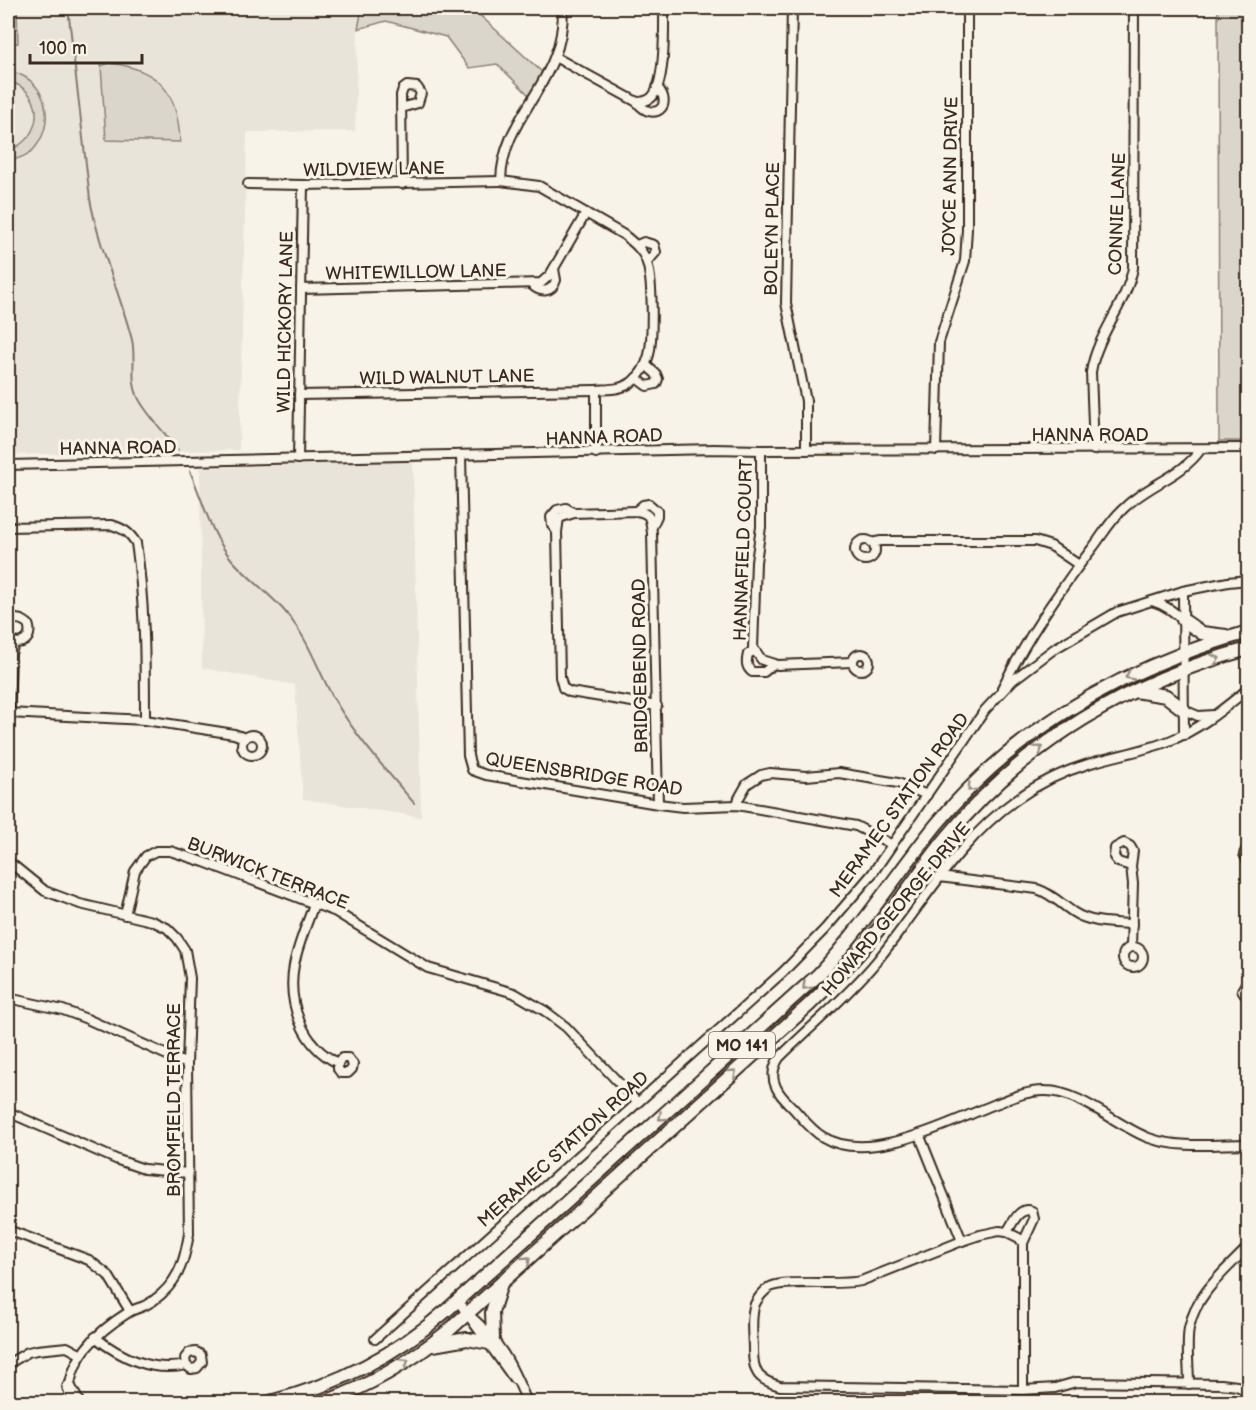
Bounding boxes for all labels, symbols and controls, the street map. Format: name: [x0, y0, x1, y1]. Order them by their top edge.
scale bar: [30, 27, 142, 65]
text: 100 m: [39, 38, 87, 59]
street label: JOYCE ANN DRIVE: [939, 96, 962, 256]
street label: CONNIE LANE: [1105, 152, 1130, 276]
street label: WILDVIEW LANE: [303, 158, 445, 181]
street label: BOLEYN PLACE: [761, 162, 784, 296]
street label: WILD HICKORY LANE: [273, 231, 298, 413]
street label: WHITEWILLOW LANE: [325, 260, 507, 285]
street label: WILD WALNUT LANE: [359, 365, 535, 390]
street label: HANNA ROAD: [545, 425, 663, 450]
street label: HANNA ROAD: [1031, 425, 1149, 446]
street label: HANNA ROAD: [59, 437, 177, 460]
street label: HANNAFIELD COURT: [730, 459, 757, 641]
street label: BRIDGEBEND ROAD: [628, 578, 653, 754]
one-way arrow: [1210, 653, 1221, 666]
one-way arrow: [1125, 668, 1136, 680]
street label: MERAMEC STATION ROAD: [825, 709, 973, 902]
one-way arrow: [1032, 745, 1043, 756]
street label: QUEENSBRIDGE ROAD: [484, 749, 684, 800]
one-way arrow: [967, 781, 978, 791]
street label: HOWARD GEORGE DRIVE: [818, 818, 975, 1000]
street label: BURWICK TERRACE: [184, 833, 352, 914]
one-way arrow: [803, 978, 814, 989]
street label: BROMFIELD TERRACE: [164, 1003, 185, 1197]
road number: MO 141: [709, 1032, 775, 1058]
street label: MERAMEC STATION ROAD: [473, 1067, 653, 1232]
one-way arrow: [727, 1069, 737, 1080]
one-way arrow: [658, 1110, 669, 1121]
one-way arrow: [520, 1256, 530, 1267]
one-way arrow: [399, 1359, 410, 1370]

